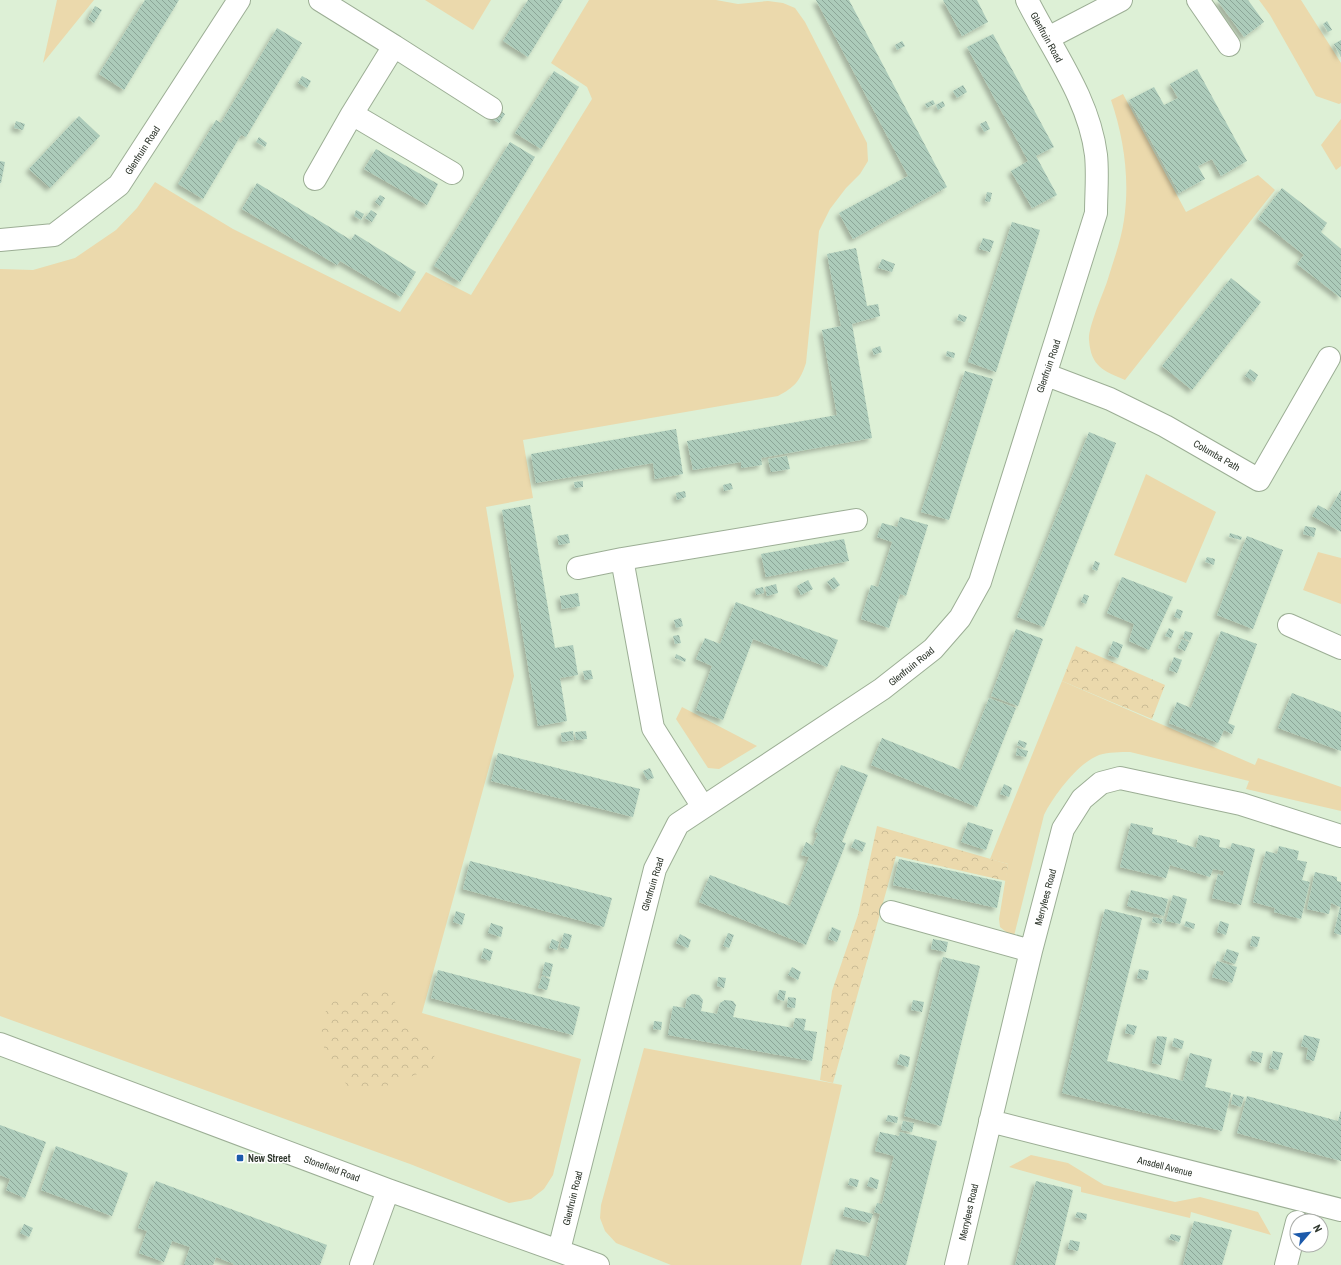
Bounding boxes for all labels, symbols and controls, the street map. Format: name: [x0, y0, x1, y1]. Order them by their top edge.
street label: Glenfruin Road: [1027, 10, 1066, 65]
street label: Glenfruin Road: [122, 123, 163, 177]
street label: Glenfruin Road: [1033, 338, 1064, 395]
street label: Columba Path: [1191, 437, 1243, 474]
street label: Glenfruin Road: [886, 644, 937, 689]
street label: Glenfruin Road: [638, 856, 667, 913]
street label: Merrylees Road: [1032, 867, 1059, 927]
place label: New Street: [248, 1152, 291, 1165]
street label: Stonefield Road: [302, 1152, 362, 1185]
marker: New Street: [235, 1153, 245, 1163]
street label: Ansdell Avenue: [1135, 1153, 1194, 1180]
street label: Glenfruin Road: [559, 1170, 586, 1227]
street label: Merrylees Road: [956, 1182, 981, 1242]
north arrow: [1289, 1213, 1329, 1253]
text: N: [1310, 1222, 1326, 1234]

